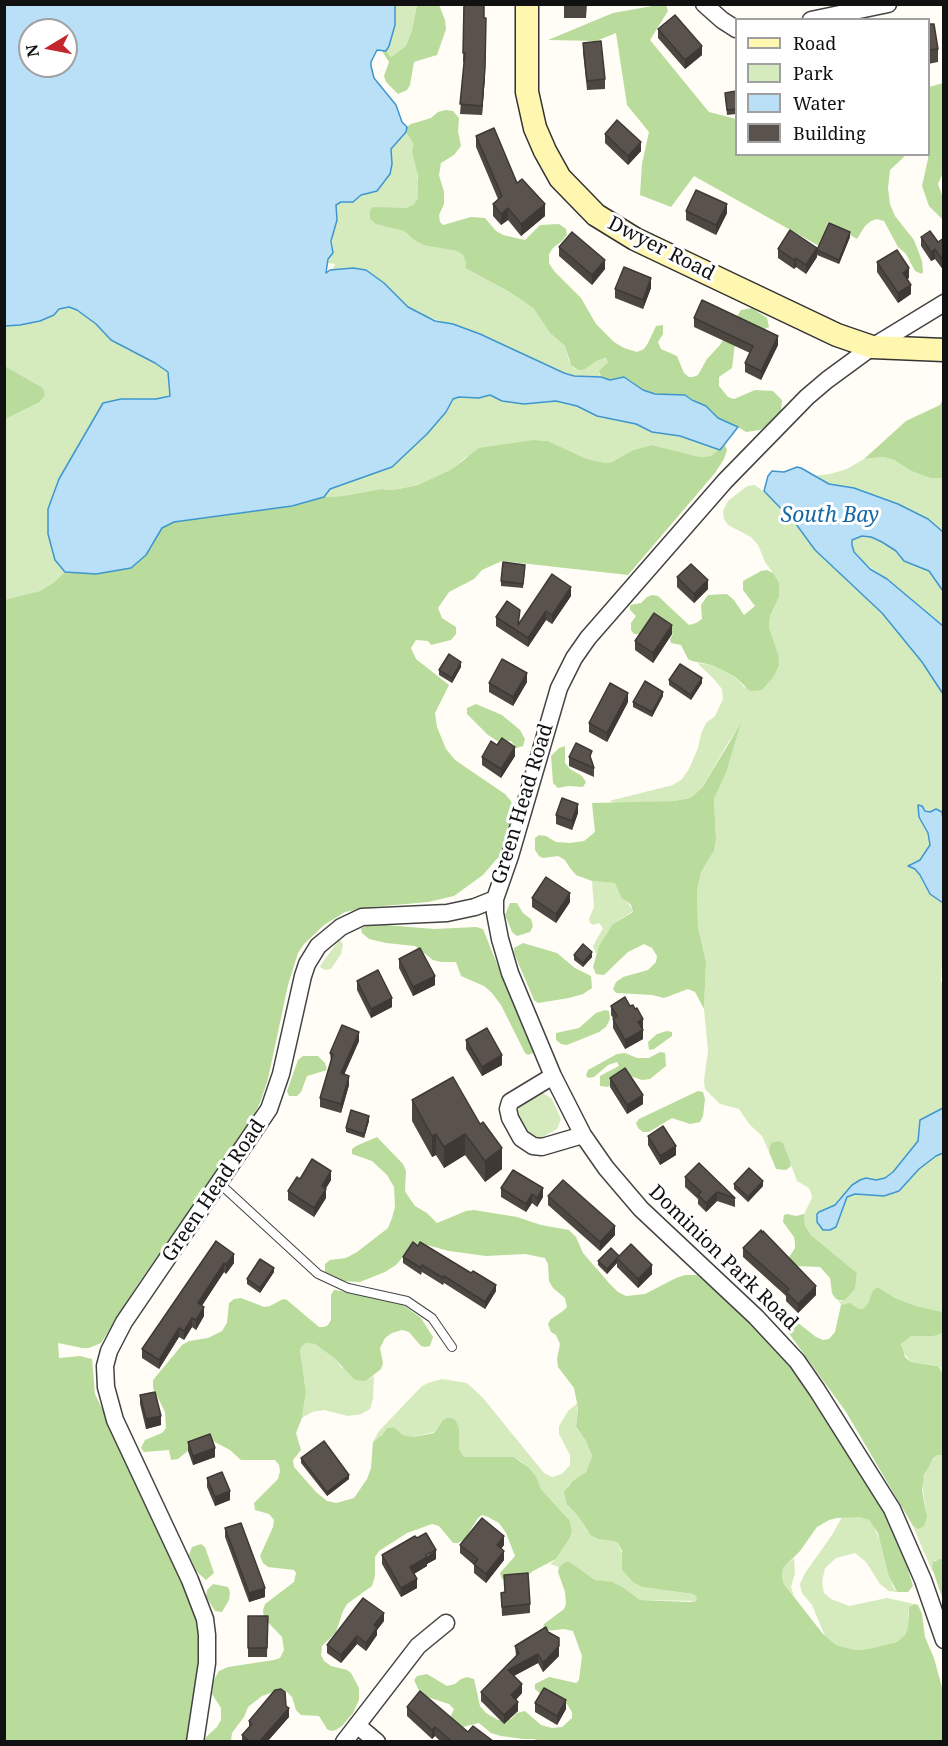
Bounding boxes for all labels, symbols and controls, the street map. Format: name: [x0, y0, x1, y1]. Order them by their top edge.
north arrow: [18, 18, 78, 78]
legend: [735, 18, 930, 156]
text: Road: [793, 31, 836, 55]
text: N: [20, 43, 44, 59]
text: Park: [793, 61, 833, 85]
text: Water: [793, 91, 845, 115]
text: Building: [793, 121, 866, 145]
street label: Dwyer Road: [604, 212, 718, 286]
water label: South Bay: [781, 503, 879, 529]
street label: Green Head Road: [487, 721, 559, 887]
street label: Green Head Road: [157, 1115, 271, 1267]
street label: Dominion Park Road: [643, 1181, 803, 1335]

